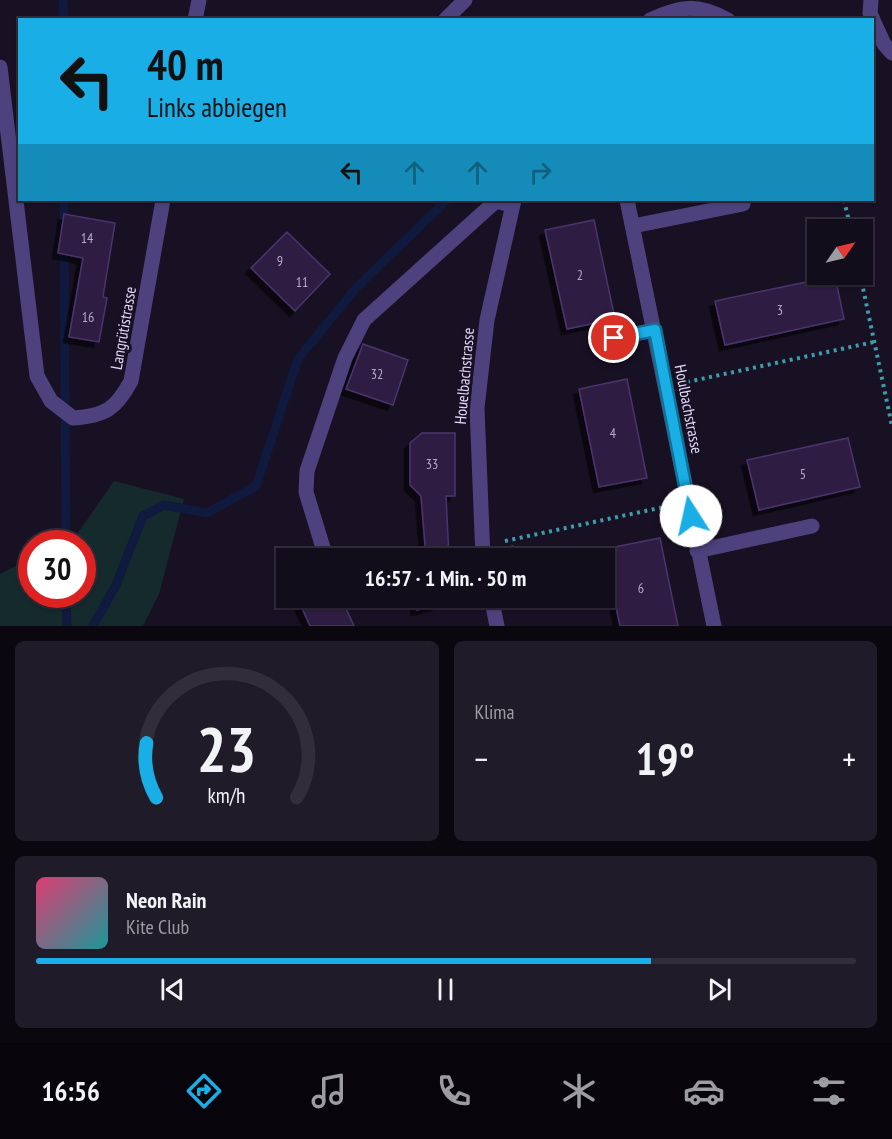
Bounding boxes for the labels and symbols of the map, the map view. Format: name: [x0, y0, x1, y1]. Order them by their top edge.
north arrow: [807, 219, 873, 285]
house number: 14: [81, 229, 94, 247]
house number: 9: [277, 252, 283, 270]
house number: 2: [577, 266, 583, 284]
house number: 11: [296, 273, 308, 291]
street label: Langrütistrasse: [106, 285, 140, 371]
house number: 3: [777, 301, 783, 319]
house number: 16: [82, 308, 94, 326]
pin: [588, 312, 639, 363]
street label: Houelbachstrasse: [450, 327, 478, 425]
street label: Houlbachstrasse: [671, 363, 707, 455]
house number: 32: [371, 365, 383, 383]
house number: 4: [610, 424, 617, 442]
house number: 33: [426, 455, 438, 473]
house number: 5: [800, 465, 806, 483]
position arrow: [659, 484, 723, 548]
speed limit sign: 30: [18, 530, 96, 608]
house number: 6: [638, 579, 644, 597]

